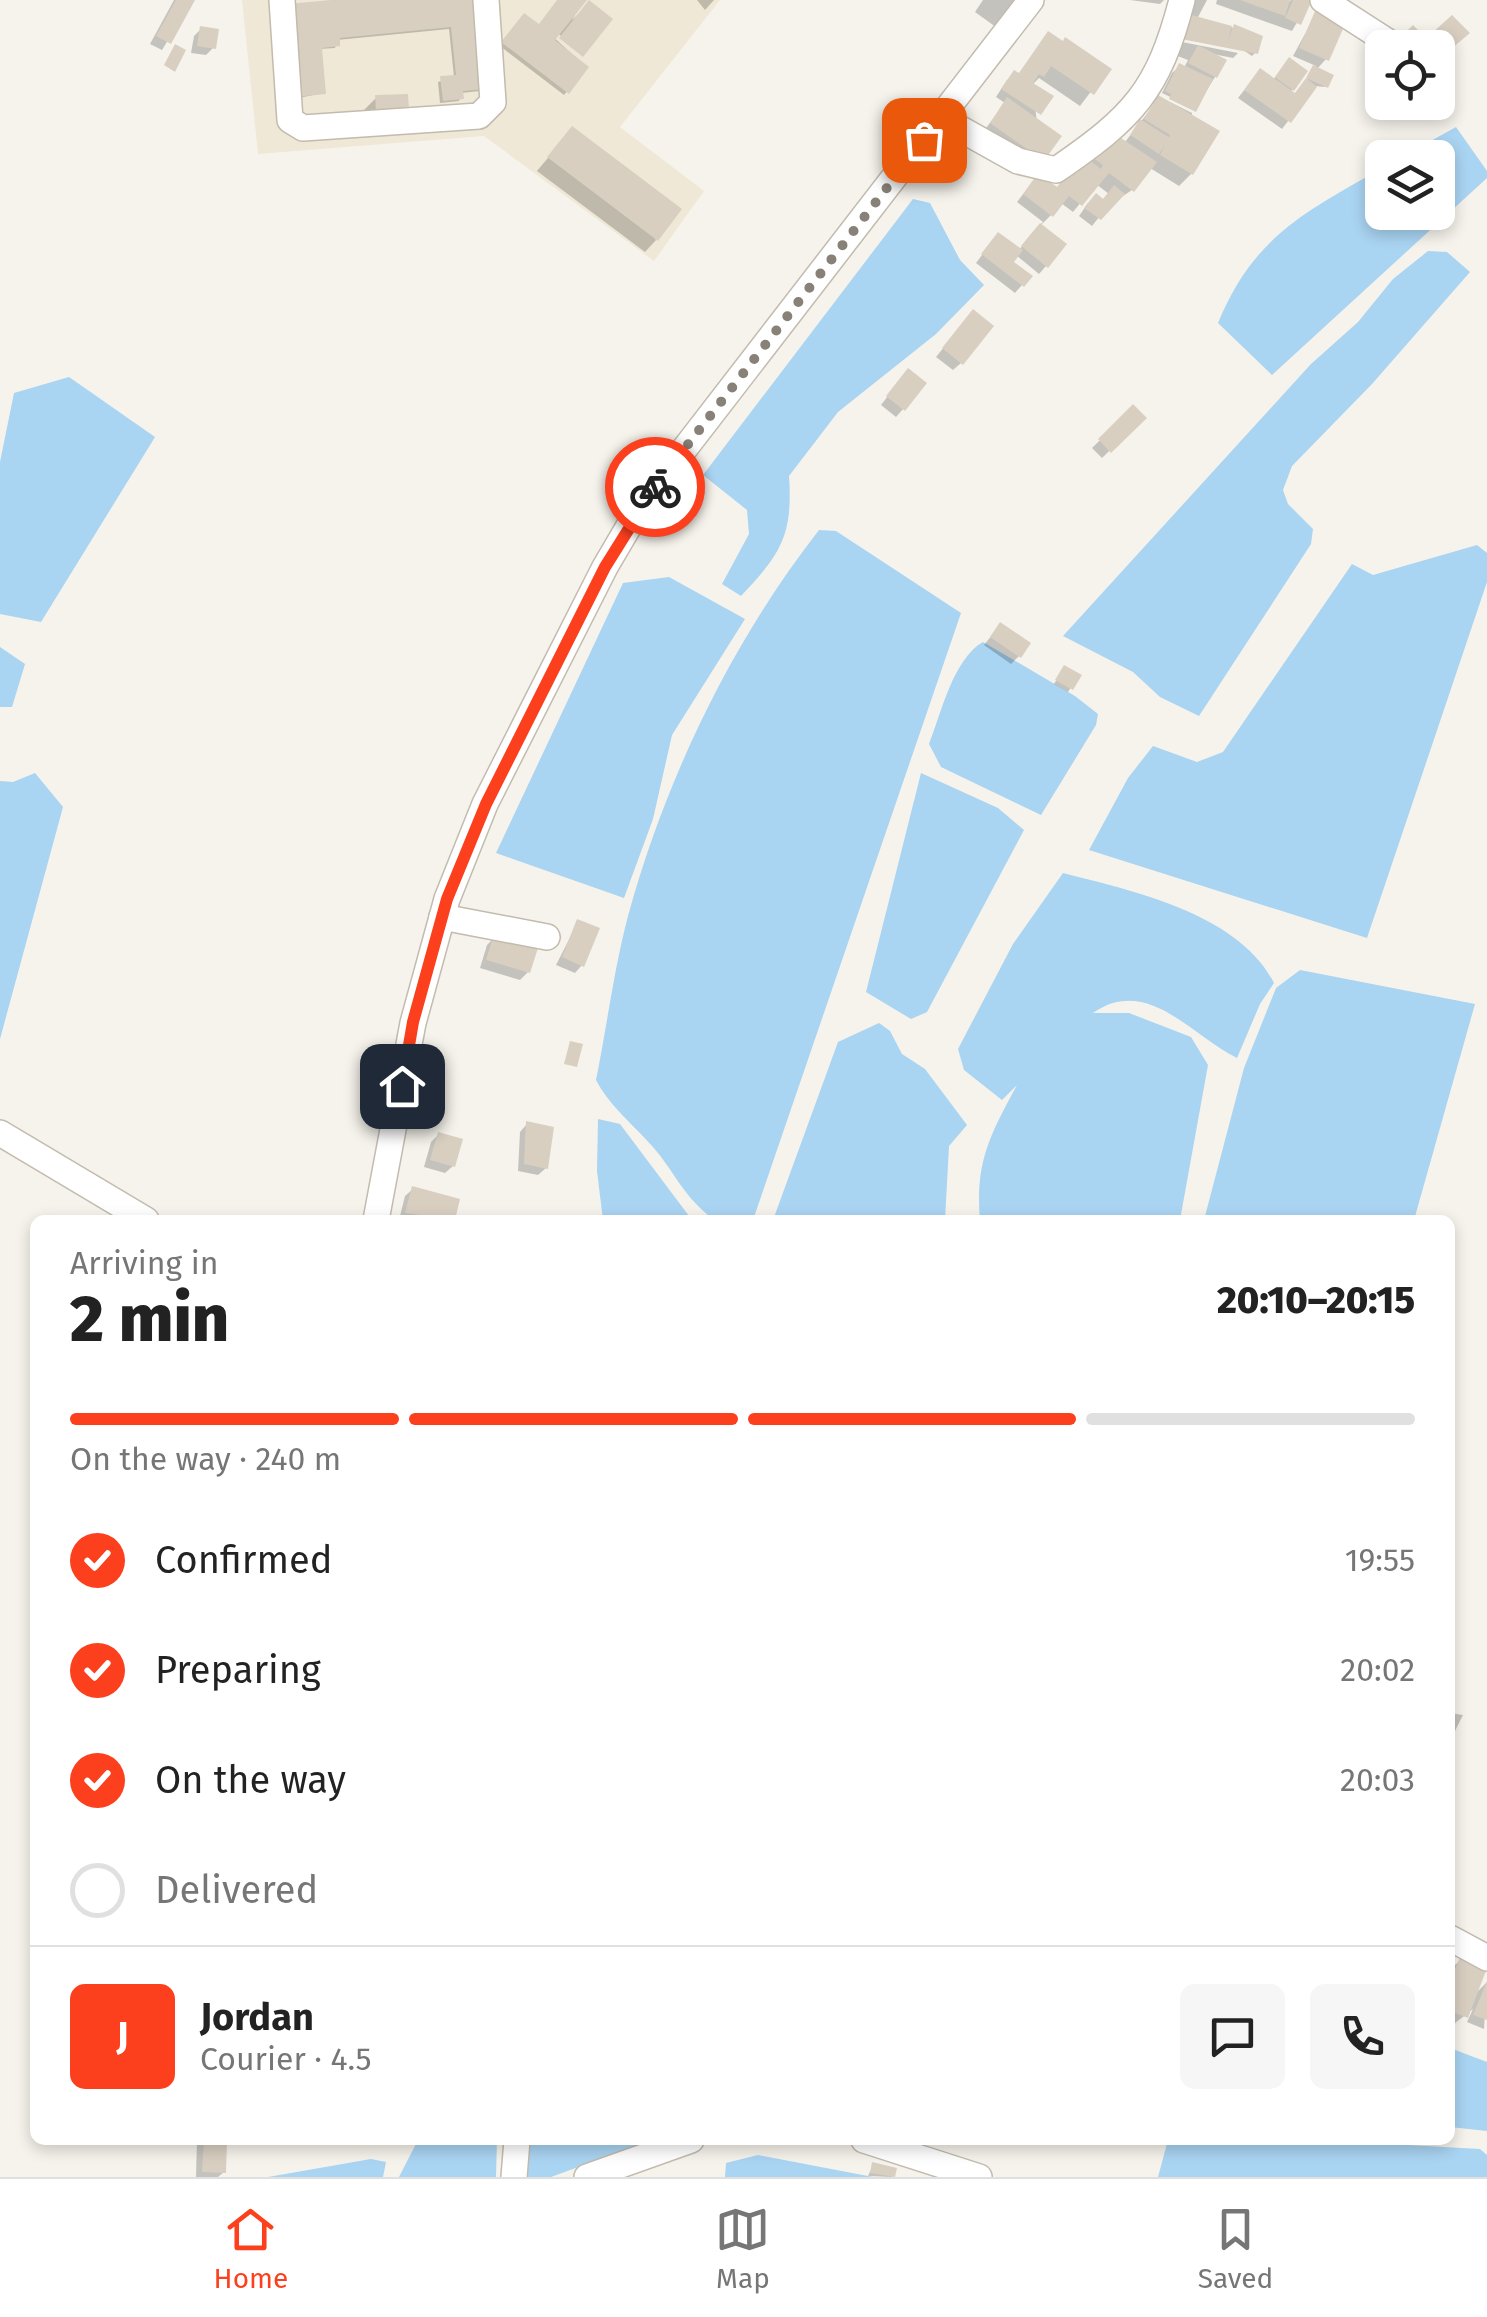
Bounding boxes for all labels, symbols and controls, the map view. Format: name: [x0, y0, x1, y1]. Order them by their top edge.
map controls: [1365, 30, 1455, 230]
button: locate: [1365, 30, 1455, 120]
pin: [882, 98, 967, 183]
icon: bag: [897, 113, 952, 168]
button: layers: [1365, 140, 1455, 230]
courier: [605, 437, 705, 537]
icon: bike: [628, 460, 683, 515]
pin: [360, 1044, 445, 1129]
icon: home: [375, 1059, 430, 1114]
text: Arriving in: [70, 1244, 218, 1282]
text: 20:10–20:15: [1217, 1277, 1415, 1323]
text: 2 min: [70, 1280, 229, 1358]
text: On the way · 240 m: [70, 1440, 341, 1478]
icon: check: [70, 1533, 125, 1588]
text: Confirmed: [155, 1537, 333, 1583]
text: 19:55: [1345, 1541, 1415, 1579]
icon: check: [70, 1643, 125, 1698]
text: Preparing: [155, 1647, 321, 1693]
text: 20:02: [1340, 1651, 1415, 1689]
icon: check: [70, 1753, 125, 1808]
text: On the way: [155, 1757, 346, 1803]
text: 20:03: [1340, 1761, 1415, 1799]
text: Delivered: [155, 1867, 318, 1913]
button: chat: [1180, 1984, 1285, 2089]
button: phone: [1310, 1984, 1415, 2089]
text: Jordan: [200, 1994, 314, 2040]
text: J: [116, 2013, 129, 2059]
text: Courier · 4.5: [200, 2040, 371, 2078]
tab: Home: [214, 2202, 288, 2295]
tab: Map: [715, 2202, 770, 2295]
tab: Saved: [1198, 2202, 1273, 2295]

